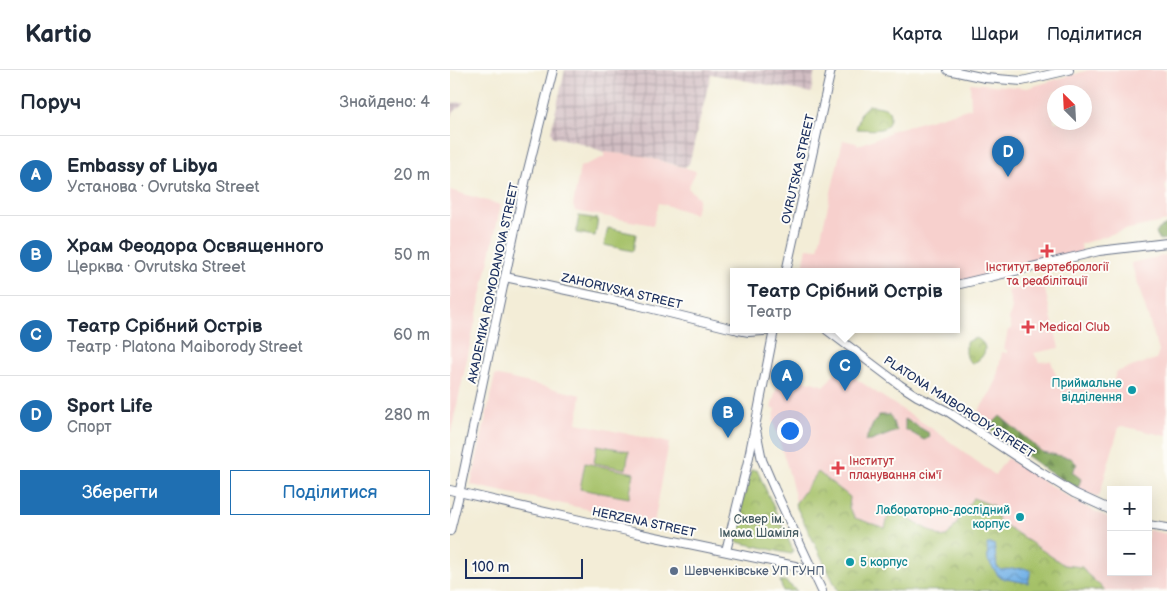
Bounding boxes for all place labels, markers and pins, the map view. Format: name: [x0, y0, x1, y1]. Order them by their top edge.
pin: D: [992, 136, 1024, 177]
marker: Інститут вертебрології та реабілітації: [1040, 244, 1054, 258]
place label: Інститут вертебрології та реабілітації: [985, 260, 1110, 289]
marker: Medical Club: [1021, 320, 1035, 334]
place label: Medical Club: [1039, 320, 1110, 335]
pin: C: [829, 350, 861, 391]
pin: A: [771, 360, 803, 401]
place label: Приймальне відділення: [1051, 376, 1122, 405]
marker: Приймальне відділення: [1126, 384, 1138, 396]
pin: B: [712, 397, 744, 438]
place label: Інститут планування сім'ї: [849, 454, 942, 483]
marker: Інститут планування сім'ї: [831, 461, 845, 475]
place label: Лабораторно-дослідний корпус: [875, 503, 1010, 532]
marker: Лабораторно-дослідний корпус: [1014, 511, 1026, 523]
place label: 5 корпус: [860, 555, 908, 570]
marker: 5 корпус: [844, 556, 856, 568]
place label: Шевченківське УП ГУНП: [684, 564, 824, 579]
marker: Шевченківське УП ГУНП: [668, 565, 680, 577]

